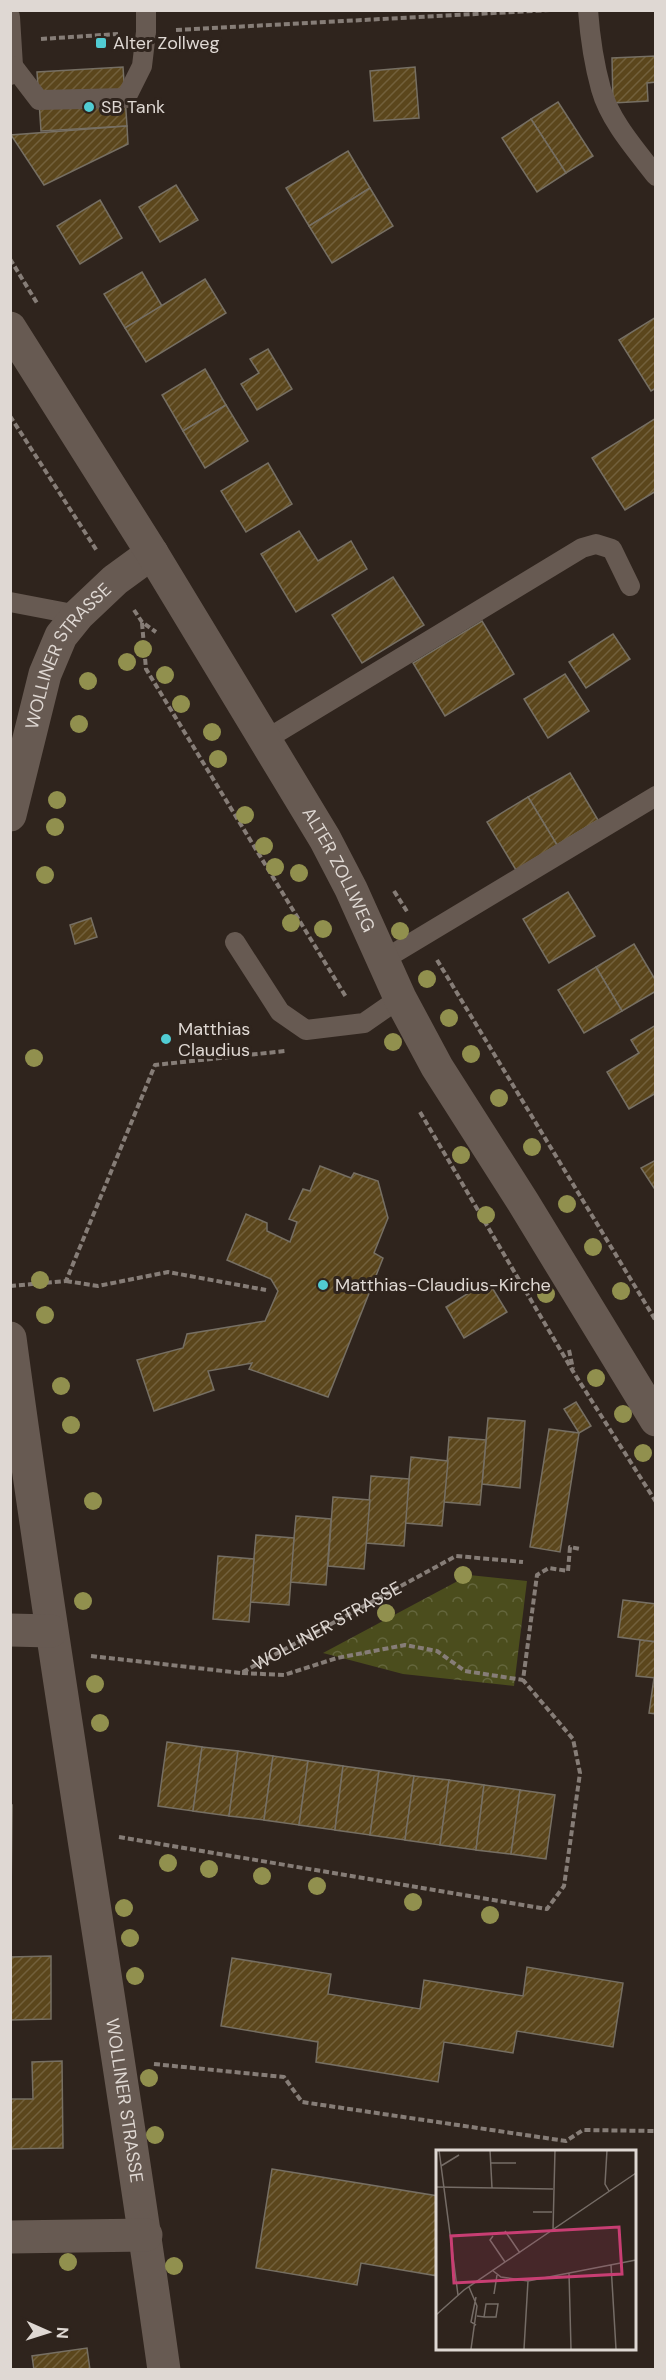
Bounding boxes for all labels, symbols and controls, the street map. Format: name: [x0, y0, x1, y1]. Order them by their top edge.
place label: Alter Zollweg: [113, 31, 220, 55]
marker: Alter Zollweg: [94, 36, 108, 50]
place label: SB Tank: [101, 95, 165, 119]
marker: SB Tank: [82, 100, 96, 114]
street label: WOLLINER STRASSE: [20, 578, 116, 732]
street label: ALTER ZOLLWEG: [297, 803, 381, 936]
place label: Matthias Claudius: [178, 1017, 250, 1062]
marker: Matthias Claudius: [159, 1032, 173, 1046]
place label: Matthias-Claudius-Kirche: [335, 1273, 551, 1297]
marker: Matthias-Claudius-Kirche: [316, 1278, 330, 1292]
street label: WOLLINER STRASSE: [248, 1576, 406, 1676]
street label: WOLLINER STRASSE: [100, 2016, 149, 2184]
inset map: [436, 2150, 636, 2350]
north arrow: [18, 2302, 78, 2362]
text: N: [52, 2326, 73, 2339]

